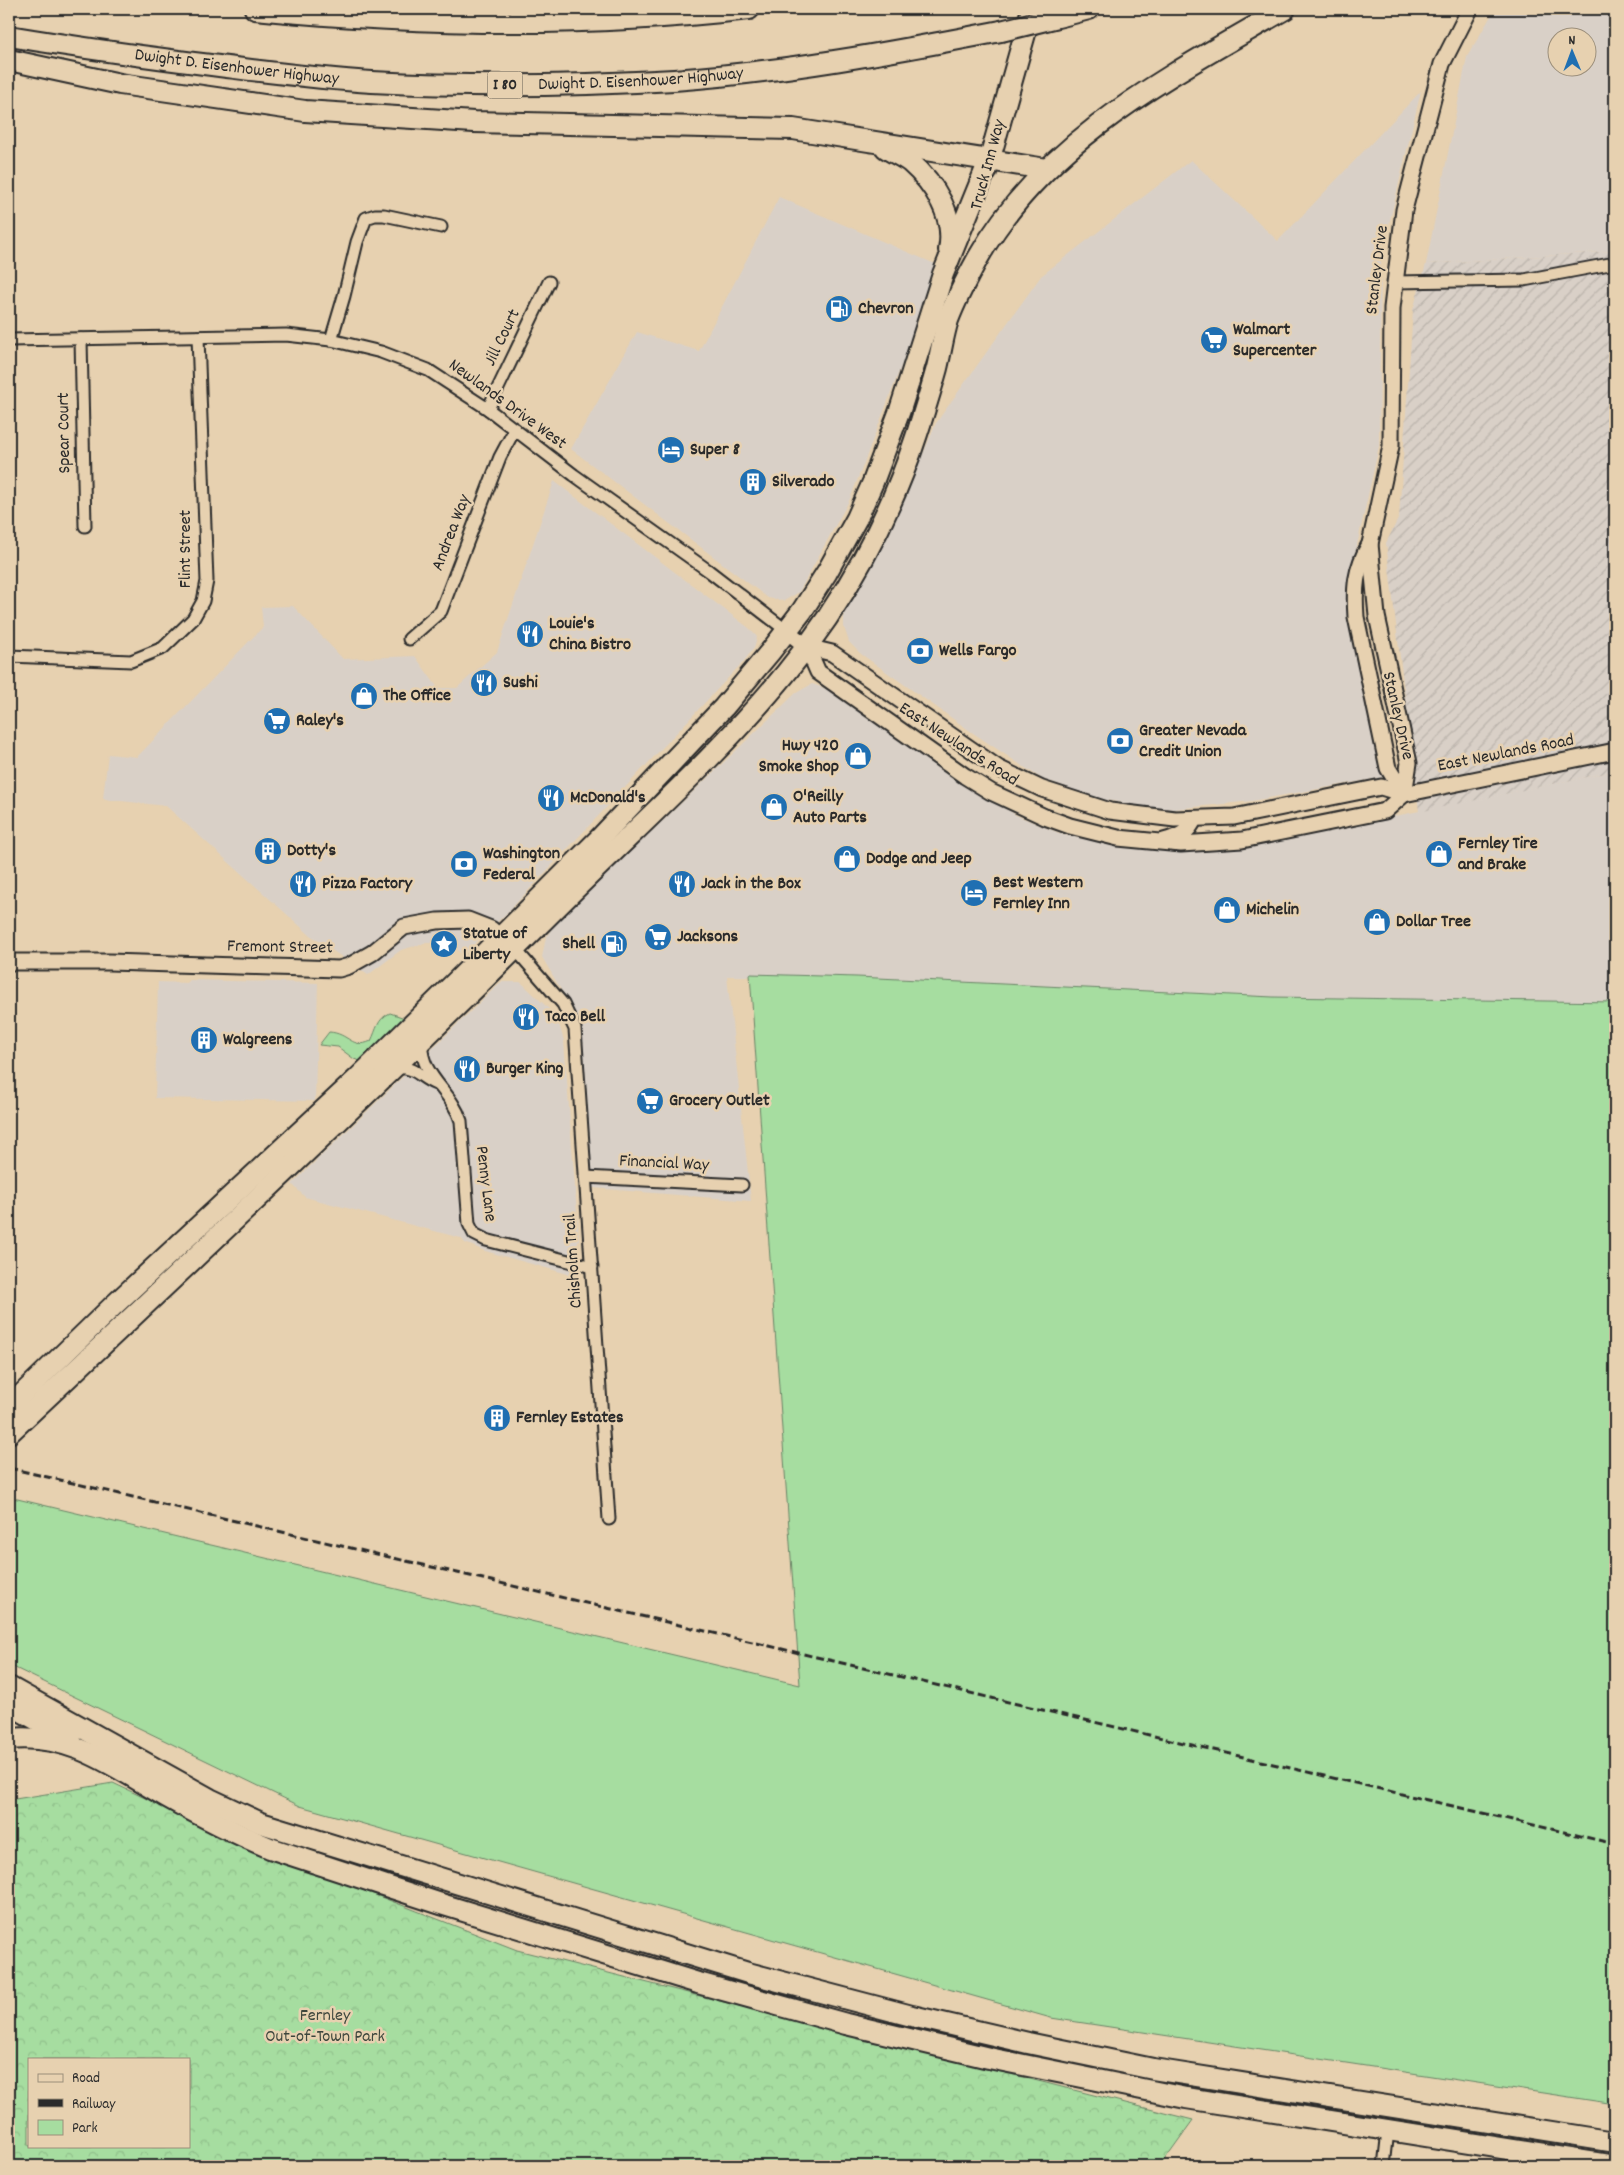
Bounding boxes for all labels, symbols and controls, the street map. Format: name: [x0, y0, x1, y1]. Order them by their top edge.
north arrow: [1546, 28, 1596, 78]
text: N: [1568, 31, 1576, 51]
street label: Dwight D. Eisenhower Highway: [133, 43, 341, 92]
street label: Dwight D. Eisenhower Highway: [538, 61, 745, 97]
road number: I 80: [488, 72, 522, 98]
street label: Truck Inn Way: [965, 116, 1013, 213]
street label: Stanley Drive: [1360, 224, 1396, 316]
fuel station icon: Chevron: [824, 294, 854, 324]
place label: Chevron: [858, 297, 914, 322]
street label: Jill Court: [479, 305, 528, 371]
place label: Walmart Supercenter: [1233, 318, 1317, 364]
supermarket icon: Walmart Supercenter: [1199, 325, 1229, 355]
street label: Newlands Drive West: [443, 353, 572, 457]
street label: Spear Court: [52, 392, 78, 474]
hotel icon: Super 8: [656, 435, 686, 465]
place label: Super 8: [690, 438, 740, 463]
building icon: Silverado: [738, 467, 768, 497]
place label: Silverado: [772, 470, 835, 495]
street label: Andrea Way: [426, 491, 478, 575]
street label: Flint Street: [174, 509, 199, 588]
place label: Louie's China Bistro: [549, 612, 631, 658]
restaurant icon: Louie's China Bistro: [515, 619, 545, 649]
bank icon: Wells Fargo: [905, 636, 935, 666]
place label: Wells Fargo: [939, 639, 1017, 664]
restaurant icon: Sushi: [469, 668, 499, 698]
street label: Stanley Drive: [1375, 670, 1419, 763]
place label: Sushi: [503, 671, 539, 696]
shop icon: The Office: [349, 681, 379, 711]
place label: The Office: [383, 684, 451, 709]
street label: East Newlands Road: [893, 697, 1023, 793]
supermarket icon: Raley's: [262, 706, 292, 736]
place label: Raley's: [296, 709, 344, 734]
place label: Greater Nevada Credit Union: [1139, 719, 1247, 765]
bank icon: Greater Nevada Credit Union: [1105, 726, 1135, 756]
street label: East Newlands Road: [1436, 729, 1576, 779]
place label: Hwy 420 Smoke Shop: [759, 734, 839, 780]
shop icon: Hwy 420 Smoke Shop: [843, 741, 873, 771]
restaurant icon: McDonald's: [536, 783, 566, 813]
place label: O'Reilly Auto Parts: [793, 785, 867, 831]
place label: McDonald's: [570, 786, 646, 811]
shop icon: O'Reilly Auto Parts: [759, 792, 789, 822]
place label: Fernley Tire and Brake: [1458, 832, 1538, 878]
building icon: Dotty's: [253, 836, 283, 866]
place label: Dotty's: [287, 839, 336, 864]
shop icon: Fernley Tire and Brake: [1424, 839, 1454, 869]
place label: Washington Federal: [483, 842, 560, 888]
shop icon: Dodge and Jeep: [832, 844, 862, 874]
place label: Dodge and Jeep: [866, 847, 972, 872]
bank icon: Washington Federal: [449, 849, 479, 879]
restaurant icon: Pizza Factory: [288, 869, 318, 899]
restaurant icon: Jack in the Box: [667, 869, 697, 899]
place label: Best Western Fernley Inn: [993, 871, 1083, 917]
place label: Pizza Factory: [322, 872, 413, 897]
place label: Jack in the Box: [701, 872, 801, 897]
hotel icon: Best Western Fernley Inn: [959, 878, 989, 908]
shop icon: Michelin: [1212, 895, 1242, 925]
place label: Michelin: [1246, 898, 1299, 923]
shop icon: Dollar Tree: [1362, 907, 1392, 937]
place label: Dollar Tree: [1396, 910, 1471, 935]
place label: Statue of Liberty: [463, 922, 528, 968]
supermarket icon: Jacksons: [643, 922, 673, 952]
place label: Jacksons: [677, 925, 739, 950]
place icon: Statue of Liberty: [429, 929, 459, 959]
fuel station icon: Shell: [599, 929, 629, 959]
place label: Shell: [562, 932, 596, 957]
street label: Fremont Street: [227, 935, 333, 961]
restaurant icon: Taco Bell: [511, 1002, 541, 1032]
place label: Taco Bell: [545, 1005, 606, 1030]
building icon: Walgreens: [189, 1025, 219, 1055]
place label: Walgreens: [223, 1028, 293, 1053]
restaurant icon: Burger King: [452, 1054, 482, 1084]
place label: Burger King: [486, 1057, 563, 1082]
supermarket icon: Grocery Outlet: [635, 1086, 665, 1116]
place label: Grocery Outlet: [669, 1089, 770, 1114]
street label: Penny Lane: [468, 1145, 502, 1223]
street label: Financial Way: [618, 1149, 710, 1179]
street label: Chisholm Trail: [558, 1212, 590, 1309]
building icon: Fernley Estates: [482, 1403, 512, 1433]
place label: Fernley Estates: [516, 1406, 624, 1431]
park label: Fernley Out-of-Town Park: [265, 2004, 385, 2050]
legend: [28, 2058, 190, 2148]
text: Road: [72, 2068, 100, 2090]
text: Railway: [72, 2094, 116, 2116]
text: Park: [72, 2118, 98, 2140]

